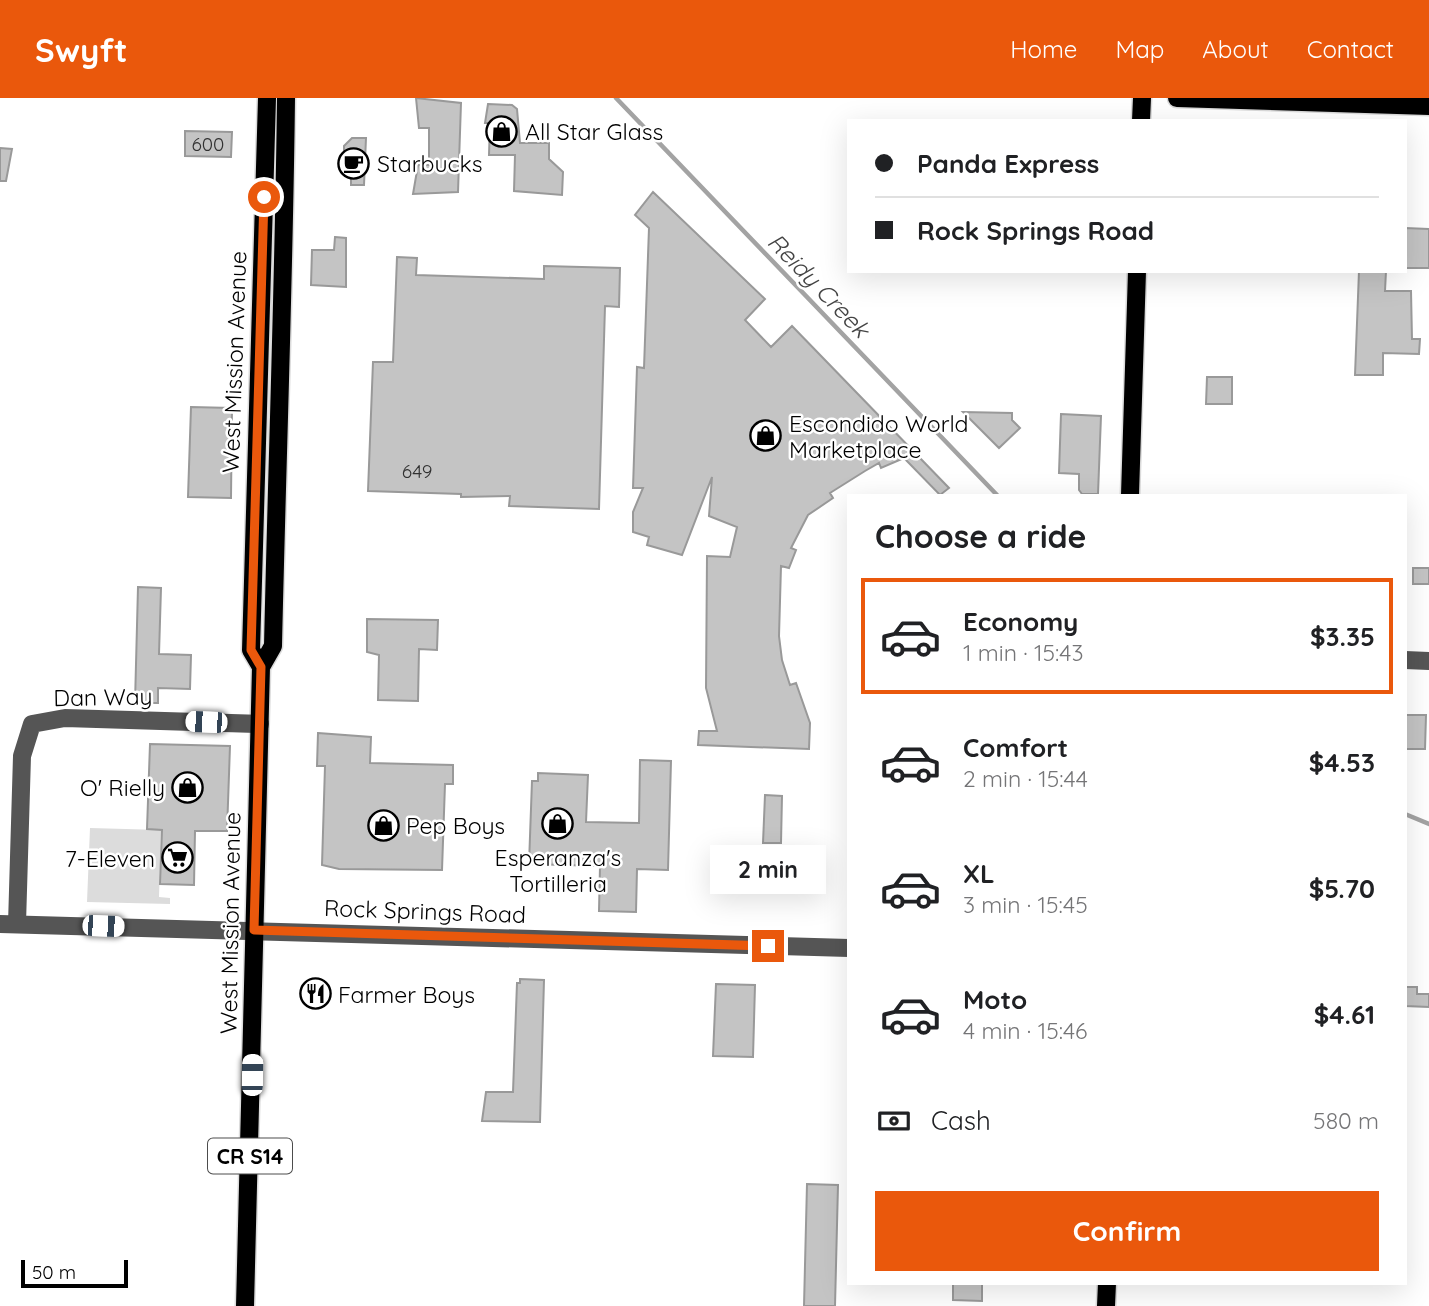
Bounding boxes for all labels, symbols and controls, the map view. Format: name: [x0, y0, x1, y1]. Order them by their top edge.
text: Swyft: [35, 29, 127, 70]
text: Home: [1010, 34, 1077, 64]
text: Map: [1115, 34, 1164, 64]
text: About: [1202, 34, 1269, 64]
text: Contact: [1307, 34, 1394, 64]
shop icon: All Star Glass: [485, 114, 519, 148]
place label: All Star Glass: [525, 117, 663, 146]
house number: 600: [192, 132, 224, 156]
cafe icon: Starbucks: [337, 146, 371, 180]
text: Panda Express: [917, 147, 1099, 180]
place label: Starbucks: [377, 149, 482, 178]
route start: [248, 181, 280, 213]
text: Rock Springs Road: [917, 214, 1154, 247]
water label: Reidy Creek: [762, 226, 878, 345]
street label: West Mission Avenue: [216, 250, 252, 474]
place label: Escondido World Marketplace: [789, 409, 969, 464]
shop icon: Escondido World Marketplace: [749, 419, 783, 453]
house number: 649: [402, 459, 432, 483]
text: Choose a ride: [875, 516, 1087, 556]
icon: car: [879, 605, 942, 668]
text: Economy: [963, 605, 1078, 638]
text: $3.35: [1310, 620, 1375, 653]
text: 1 min · 15:43: [963, 638, 1084, 667]
street label: Dan Way: [53, 682, 153, 712]
car: [185, 711, 228, 733]
icon: car: [879, 731, 942, 794]
text: Comfort: [963, 731, 1068, 764]
text: $4.53: [1309, 746, 1375, 779]
text: 2 min · 15:44: [963, 764, 1088, 793]
shop icon: O' Rielly: [171, 770, 205, 804]
place label: O' Rielly: [80, 773, 165, 802]
shop icon: Esperanza's Tortilleria: [541, 806, 575, 840]
shop icon: Pep Boys: [366, 808, 400, 842]
place label: Pep Boys: [406, 811, 505, 840]
street label: West Mission Avenue: [214, 812, 246, 1034]
supermarket icon: 7-Eleven: [161, 841, 195, 875]
place label: Esperanza's Tortilleria: [495, 843, 621, 898]
place label: 7-Eleven: [65, 844, 155, 873]
callout: 2 min: [710, 844, 826, 894]
text: 2 min: [738, 855, 798, 884]
icon: car: [879, 857, 942, 920]
text: XL: [963, 857, 995, 890]
text: $5.70: [1309, 872, 1375, 905]
text: 3 min · 15:45: [963, 890, 1088, 919]
street label: Rock Springs Road: [324, 893, 526, 929]
car: [82, 915, 125, 937]
route end: [752, 930, 784, 962]
restaurant icon: Farmer Boys: [298, 977, 332, 1011]
place label: Farmer Boys: [338, 980, 475, 1009]
icon: car: [879, 983, 942, 1046]
text: Moto: [963, 983, 1027, 1016]
text: $4.61: [1314, 998, 1375, 1031]
text: 4 min · 15:46: [963, 1016, 1087, 1045]
car: [242, 1054, 263, 1096]
icon: cash: [875, 1102, 913, 1140]
text: Cash: [931, 1104, 991, 1137]
text: 580 m: [1313, 1106, 1379, 1135]
road number: CR S14: [208, 1138, 292, 1174]
button: Confirm: [875, 1191, 1379, 1271]
scale bar: [21, 1257, 128, 1289]
text: 50 m: [32, 1260, 76, 1284]

